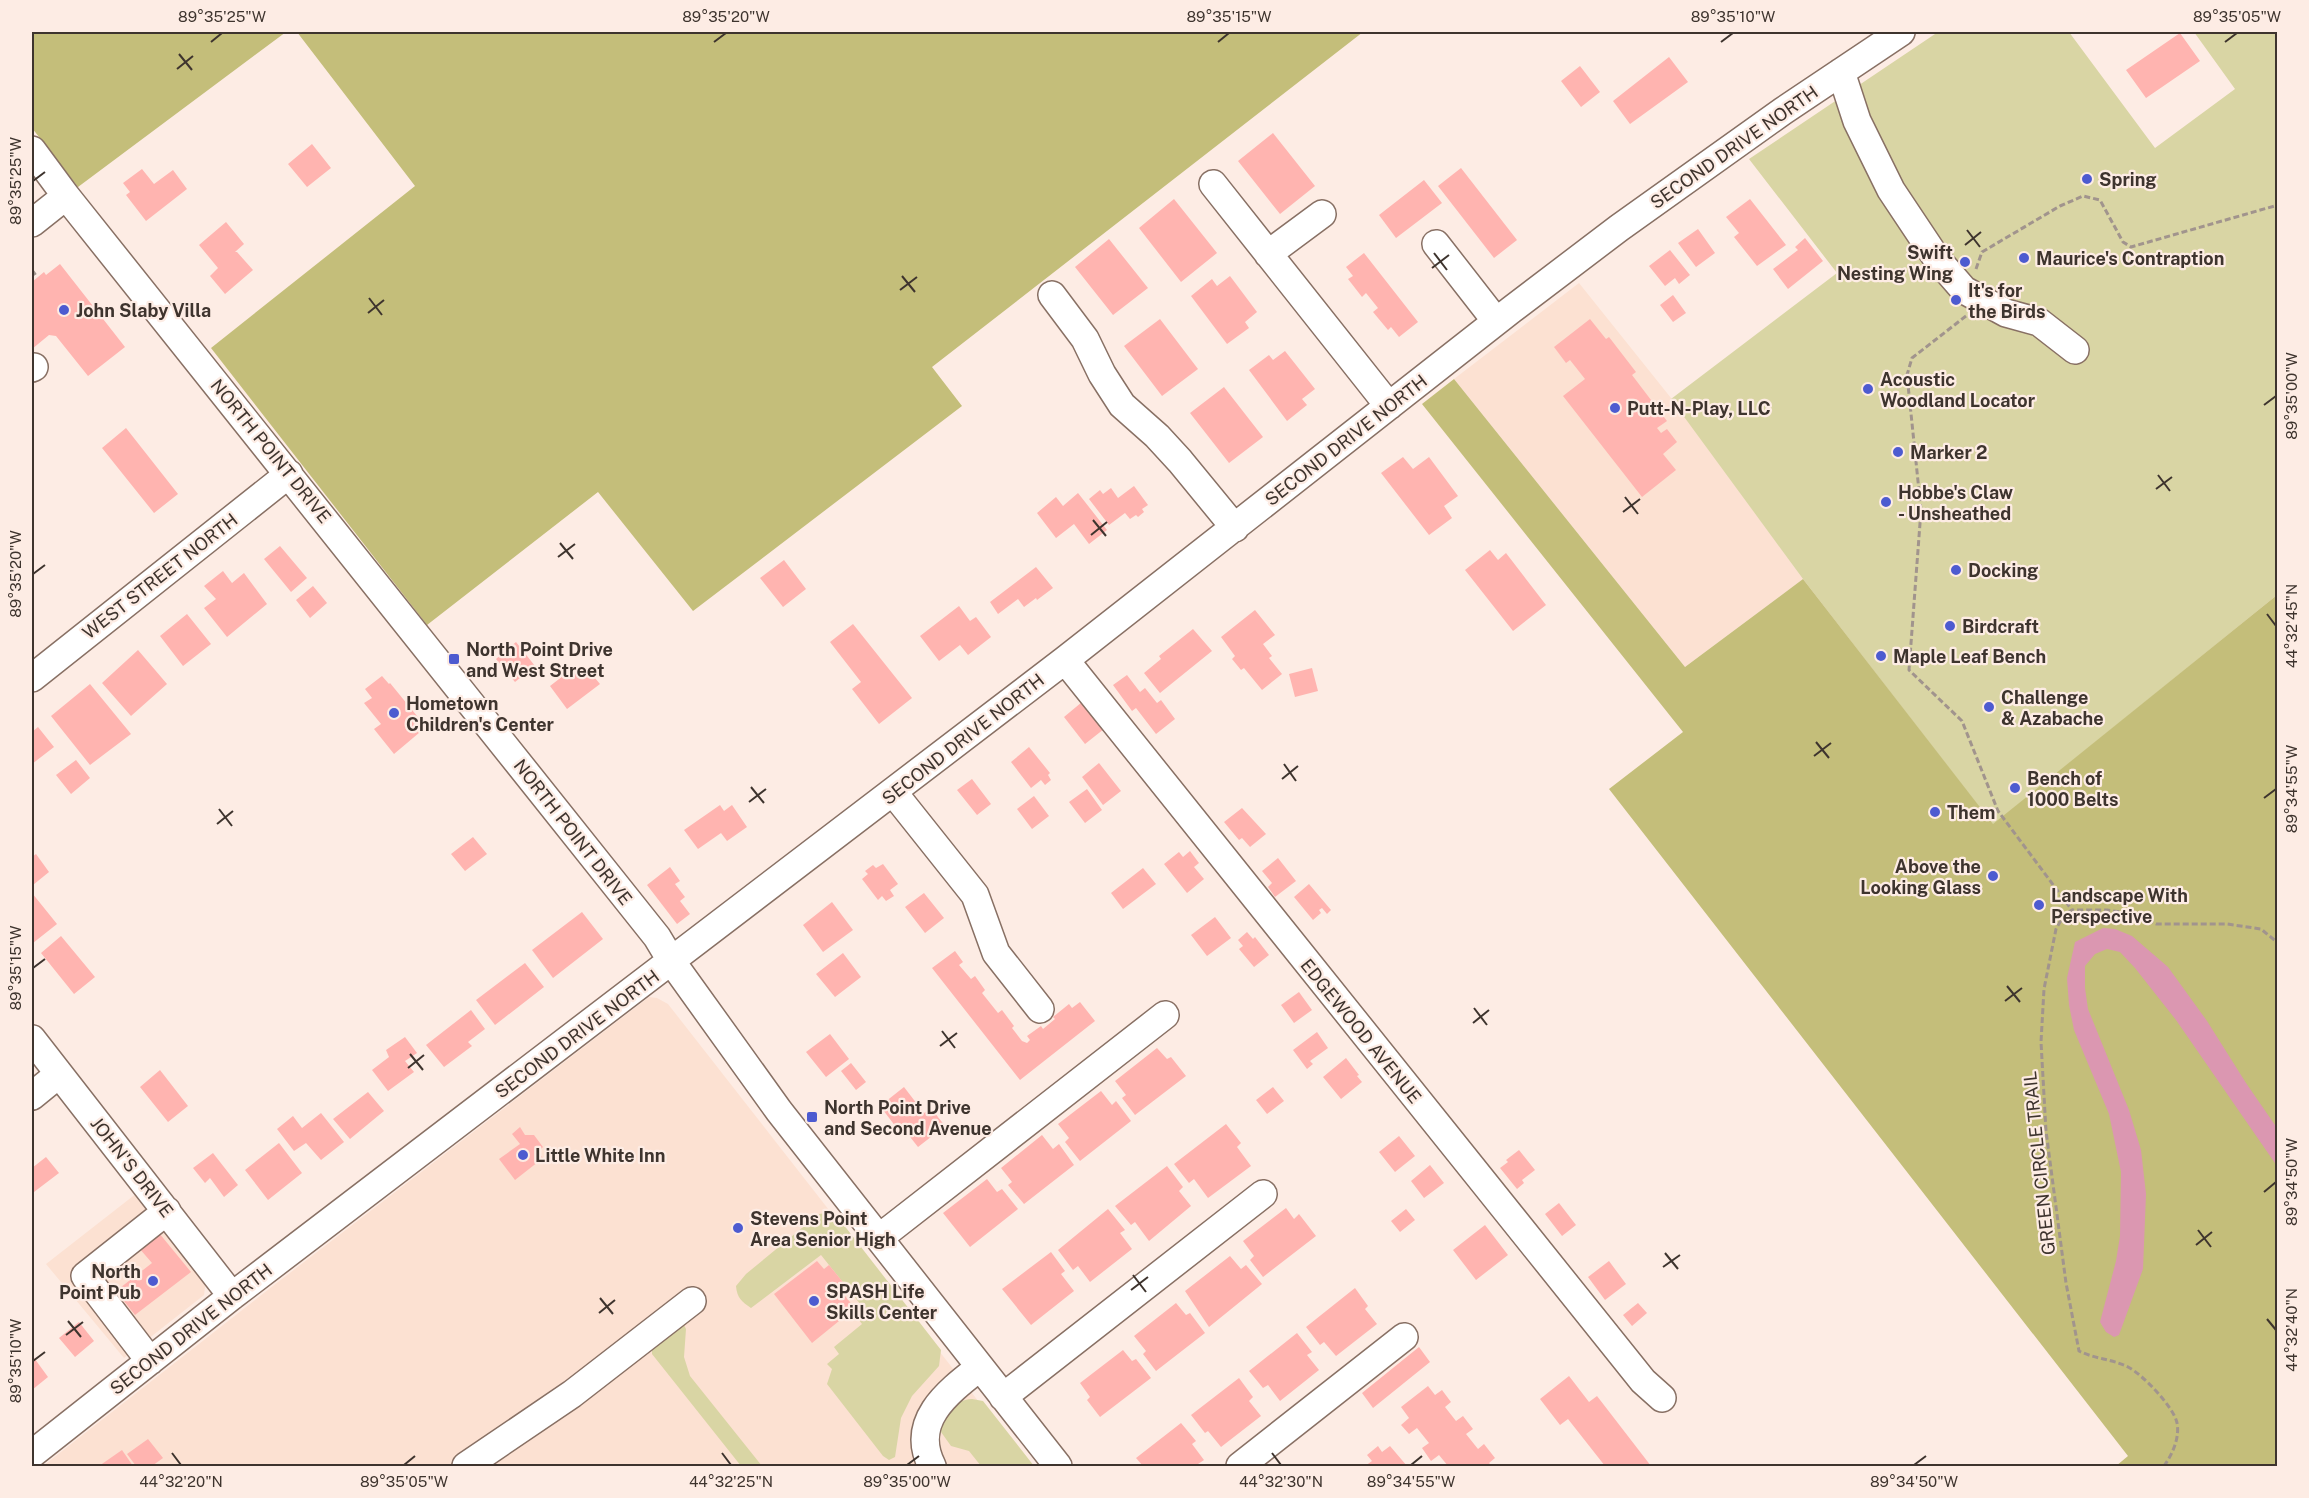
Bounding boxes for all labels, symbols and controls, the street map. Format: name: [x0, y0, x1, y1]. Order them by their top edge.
text: 89°35'25"W: [178, 8, 266, 25]
text: 89°35'20"W: [682, 8, 770, 25]
text: 89°35'15"W: [1186, 8, 1272, 25]
text: 89°35'10"W: [1691, 8, 1775, 25]
text: 89°35'05"W: [2193, 8, 2281, 25]
street label: SECOND DRIVE NORTH: [1646, 81, 1822, 213]
text: 89°35'25"W: [7, 137, 24, 225]
place label: Spring: [2099, 169, 2157, 190]
marker: Spring: [2080, 172, 2094, 186]
place label: Swift Nesting Wing: [1837, 242, 1953, 284]
place label: Maurice's Contraption: [2036, 248, 2224, 269]
marker: Maurice's Contraption: [2017, 251, 2031, 265]
marker: Swift Nesting Wing: [1958, 255, 1972, 269]
place label: It's for the Birds: [1968, 280, 2046, 322]
marker: It's for the Birds: [1949, 293, 1963, 307]
place label: John Slaby Villa: [76, 300, 211, 321]
marker: John Slaby Villa: [57, 303, 71, 317]
text: 89°35'00"W: [2283, 352, 2300, 440]
place label: Acoustic Woodland Locator: [1880, 369, 2036, 411]
street label: SECOND DRIVE NORTH: [1261, 370, 1431, 510]
street label: NORTH POINT DRIVE: [206, 375, 336, 527]
marker: Acoustic Woodland Locator: [1861, 382, 1875, 396]
place label: Putt-N-Play, LLC: [1627, 398, 1771, 419]
marker: Putt-N-Play, LLC: [1608, 401, 1622, 415]
place label: Marker 2: [1910, 442, 1987, 463]
marker: Marker 2: [1891, 445, 1905, 459]
place label: Hobbe's Claw - Unsheathed: [1898, 482, 2013, 524]
marker: Hobbe's Claw - Unsheathed: [1879, 495, 1893, 509]
street label: WEST STREET NORTH: [78, 509, 242, 643]
text: 89°35'20"W: [7, 530, 24, 618]
place label: Docking: [1968, 560, 2038, 581]
marker: Docking: [1949, 563, 1963, 577]
text: 44°32'45"N: [2283, 584, 2300, 668]
place label: Birdcraft: [1962, 616, 2039, 637]
marker: Birdcraft: [1943, 619, 1957, 633]
place label: North Point Drive and West Street: [466, 639, 613, 681]
place label: Maple Leaf Bench: [1893, 646, 2046, 667]
marker: Maple Leaf Bench: [1874, 649, 1888, 663]
marker: North Point Drive and West Street: [447, 652, 461, 666]
street label: SECOND DRIVE NORTH: [878, 669, 1048, 809]
place label: Challenge & Azabache: [2001, 687, 2104, 729]
place label: Hometown Children's Center: [406, 693, 555, 735]
marker: Challenge & Azabache: [1982, 700, 1996, 714]
marker: Hometown Children's Center: [387, 706, 401, 720]
text: 89°34'55"W: [2283, 745, 2300, 833]
street label: NORTH POINT DRIVE: [510, 755, 636, 909]
place label: Bench of 1000 Belts: [2027, 768, 2118, 810]
marker: Bench of 1000 Belts: [2008, 781, 2022, 795]
place label: Them: [1947, 802, 1995, 823]
marker: Them: [1928, 805, 1942, 819]
place label: Above the Looking Glass: [1860, 856, 1981, 898]
marker: Above the Looking Glass: [1986, 869, 2000, 883]
place label: Landscape With Perspective: [2051, 885, 2188, 927]
marker: Landscape With Perspective: [2032, 898, 2046, 912]
text: 89°35'15"W: [7, 925, 24, 1011]
street label: EDGEWOOD AVENUE: [1296, 955, 1426, 1107]
street label: SECOND DRIVE NORTH: [491, 965, 663, 1103]
street label: GREEN CIRCLE TRAIL: [2019, 1070, 2059, 1256]
place label: North Point Drive and Second Avenue: [824, 1097, 992, 1139]
marker: North Point Drive and Second Avenue: [805, 1110, 819, 1124]
street label: JOHN'S DRIVE: [86, 1113, 178, 1221]
text: 89°34'50"W: [2283, 1138, 2300, 1226]
place label: Little White Inn: [535, 1145, 665, 1166]
marker: Little White Inn: [516, 1148, 530, 1162]
place label: Stevens Point Area Senior High: [750, 1208, 896, 1250]
marker: Stevens Point Area Senior High: [731, 1221, 745, 1235]
street label: SECOND DRIVE NORTH: [106, 1259, 276, 1399]
place label: North Point Pub: [59, 1261, 141, 1303]
marker: North Point Pub: [146, 1274, 160, 1288]
place label: SPASH Life Skills Center: [826, 1281, 938, 1323]
text: 44°32'40"N: [2283, 1288, 2300, 1372]
marker: SPASH Life Skills Center: [807, 1294, 821, 1308]
text: 89°35'10"W: [7, 1319, 24, 1403]
text: 44°32'20"N: [139, 1473, 223, 1490]
text: 89°35'05"W: [360, 1473, 448, 1490]
text: 44°32'25"N: [689, 1473, 773, 1490]
text: 89°35'00"W: [863, 1473, 951, 1490]
text: 44°32'30"N: [1239, 1473, 1323, 1490]
text: 89°34'55"W: [1367, 1473, 1455, 1490]
text: 89°34'50"W: [1870, 1473, 1958, 1490]

